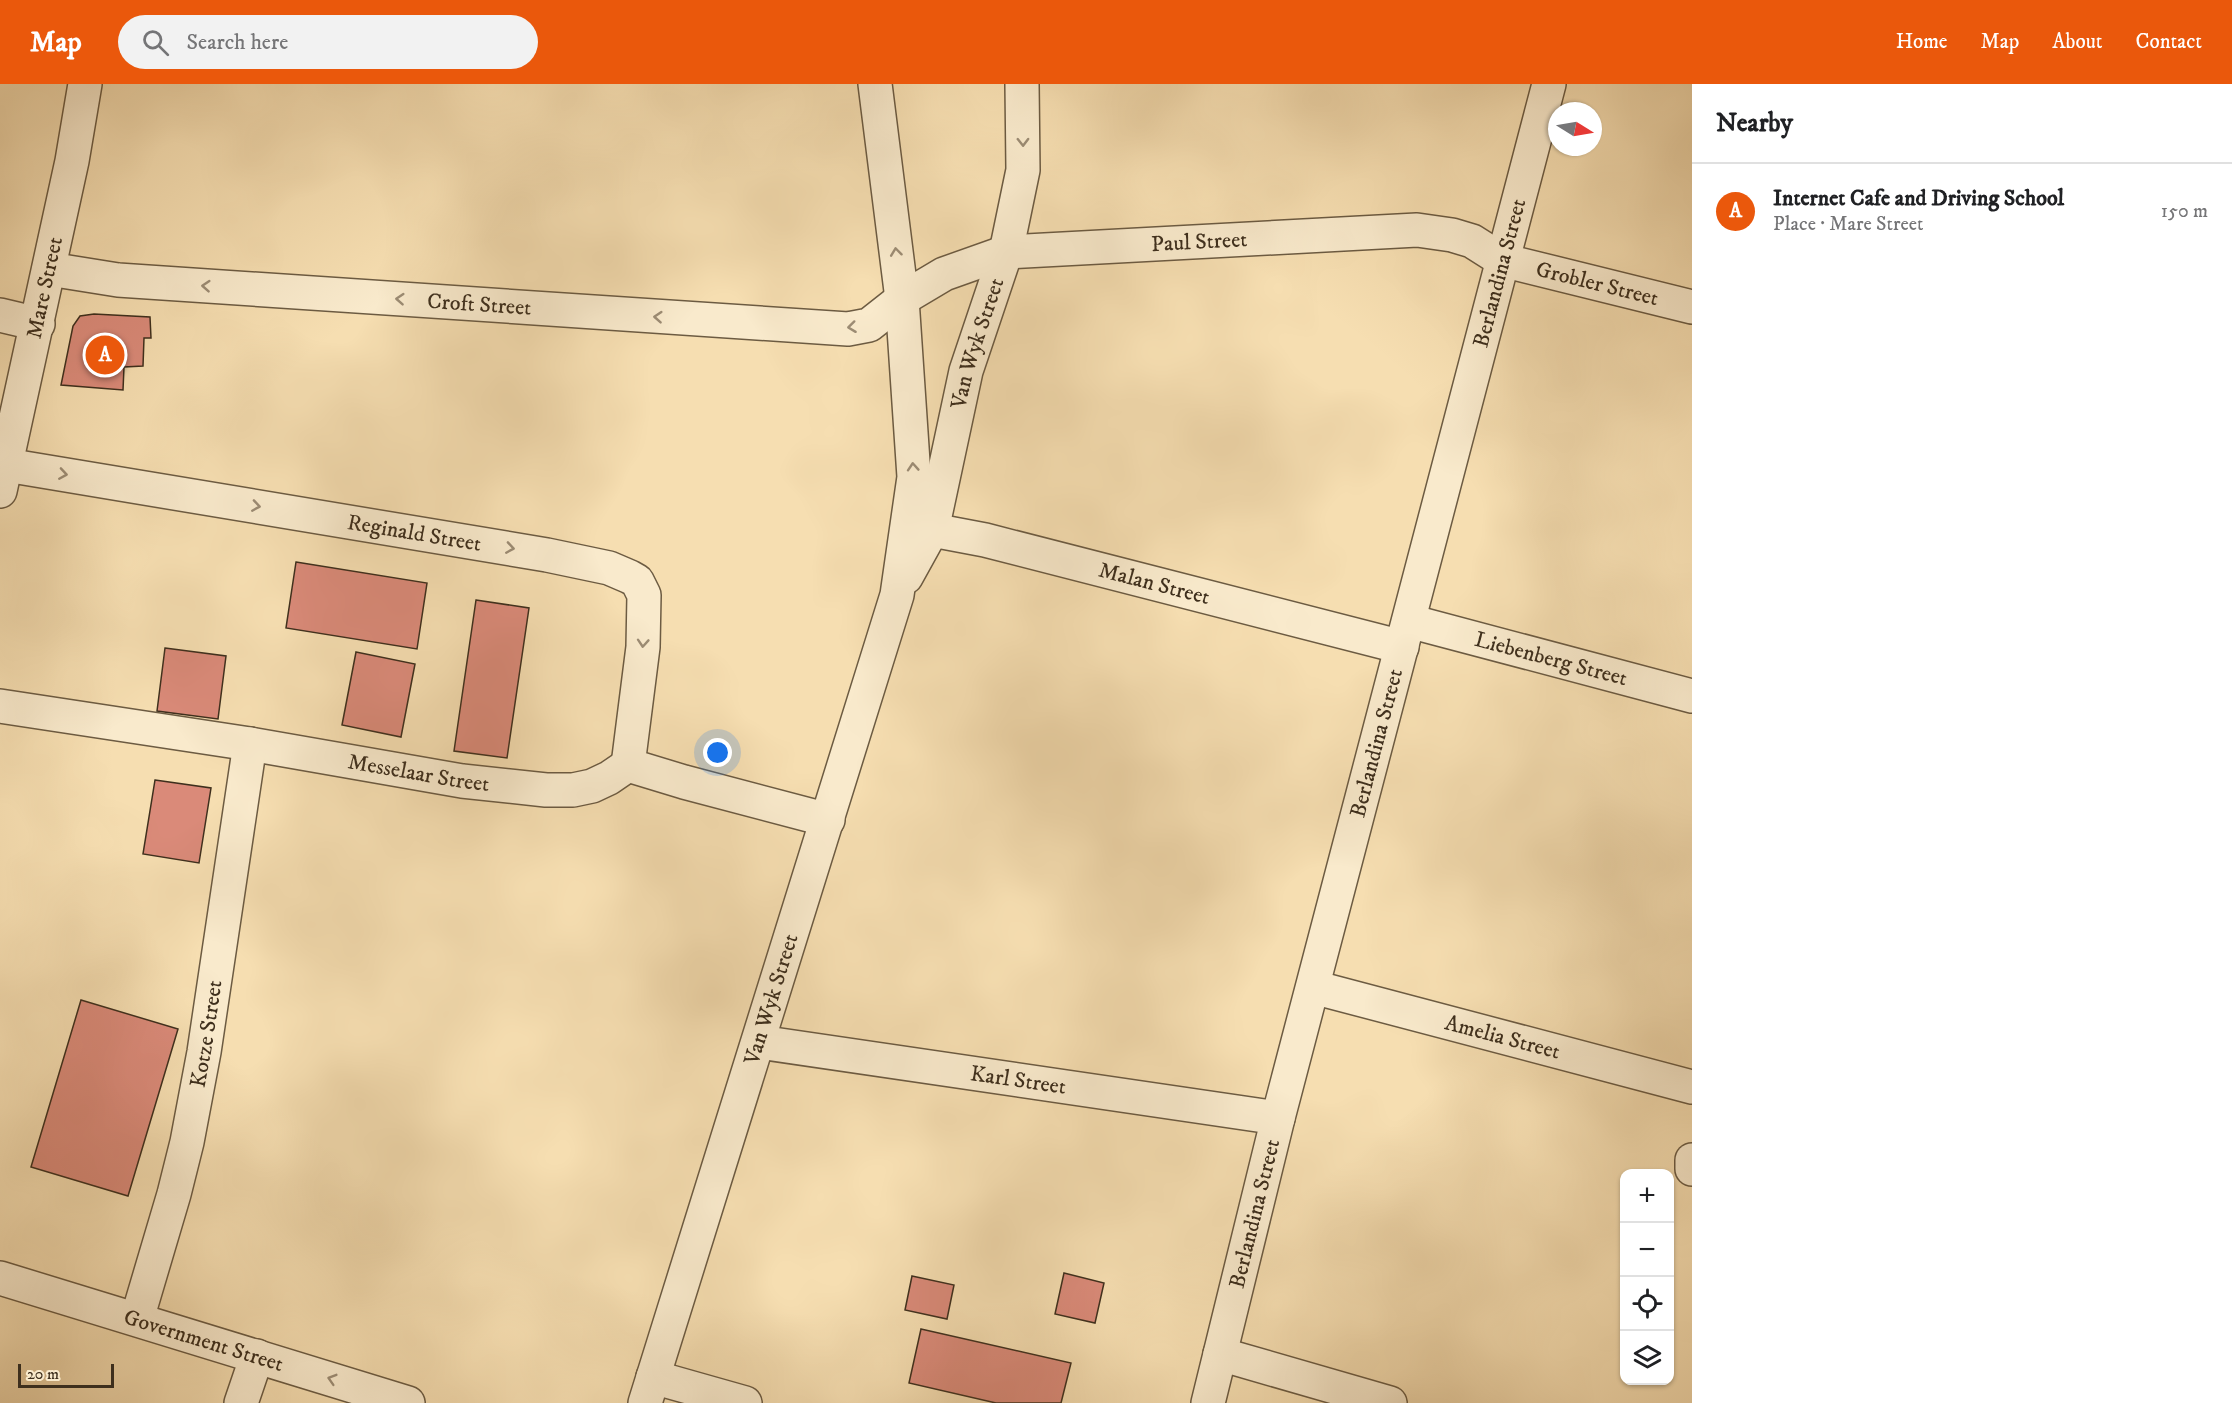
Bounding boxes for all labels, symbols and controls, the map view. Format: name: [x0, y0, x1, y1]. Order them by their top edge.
search box: [118, 15, 538, 69]
text: Map: [30, 25, 82, 60]
icon: search: [139, 26, 172, 59]
text: Search here: [187, 29, 288, 56]
text: Home: [1896, 29, 1948, 55]
text: Map: [1981, 29, 2019, 55]
text: About: [2052, 29, 2103, 55]
text: Contact: [2136, 29, 2202, 55]
north arrow: [1548, 102, 1602, 156]
text: Nearby: [1716, 107, 1793, 140]
one-way arrow: [1017, 138, 1029, 147]
text: Internet Cafe and Driving School: [1773, 185, 2064, 212]
street label: Berlandina Street: [1467, 196, 1532, 350]
text: A: [1729, 199, 1742, 224]
text: 150 m: [2161, 199, 2208, 224]
text: Place · Mare Street: [1773, 212, 1923, 237]
street label: Paul Street: [1150, 226, 1248, 258]
street label: Mare Street: [20, 234, 69, 341]
one-way arrow: [890, 247, 902, 257]
street label: Grobler Street: [1533, 255, 1661, 312]
street label: Van Wyk Street: [945, 274, 1010, 412]
one-way arrow: [201, 280, 210, 293]
street label: Croft Street: [426, 287, 532, 321]
one-way arrow: [396, 293, 405, 306]
one-way arrow: [653, 310, 662, 323]
one-way arrow: [847, 321, 857, 333]
pin: A: [86, 332, 124, 378]
one-way arrow: [907, 463, 920, 472]
one-way arrow: [59, 468, 68, 480]
one-way arrow: [251, 500, 260, 512]
street label: Reginald Street: [345, 509, 483, 557]
one-way arrow: [506, 542, 515, 554]
street label: Malan Street: [1096, 556, 1213, 611]
street label: Liebenberg Street: [1472, 626, 1630, 692]
one-way arrow: [636, 638, 649, 647]
street label: Berlandina Street: [1344, 666, 1409, 820]
your location: [703, 738, 732, 767]
street label: Messelaar Street: [346, 748, 491, 797]
street label: Van Wyk Street: [738, 930, 804, 1069]
street label: Kotze Street: [184, 978, 228, 1090]
street label: Amelia Street: [1442, 1009, 1563, 1065]
street label: Karl Street: [969, 1060, 1068, 1100]
street label: Berlandina Street: [1223, 1136, 1286, 1291]
map controls: [1620, 1169, 1674, 1385]
button: +: [1620, 1169, 1674, 1223]
button: −: [1620, 1223, 1674, 1277]
button: locate: [1620, 1277, 1674, 1331]
street label: Government Street: [121, 1303, 287, 1378]
button: layers: [1620, 1331, 1674, 1385]
scale bar: [18, 1361, 114, 1388]
text: 20 m: [27, 1364, 59, 1384]
one-way arrow: [327, 1374, 338, 1386]

